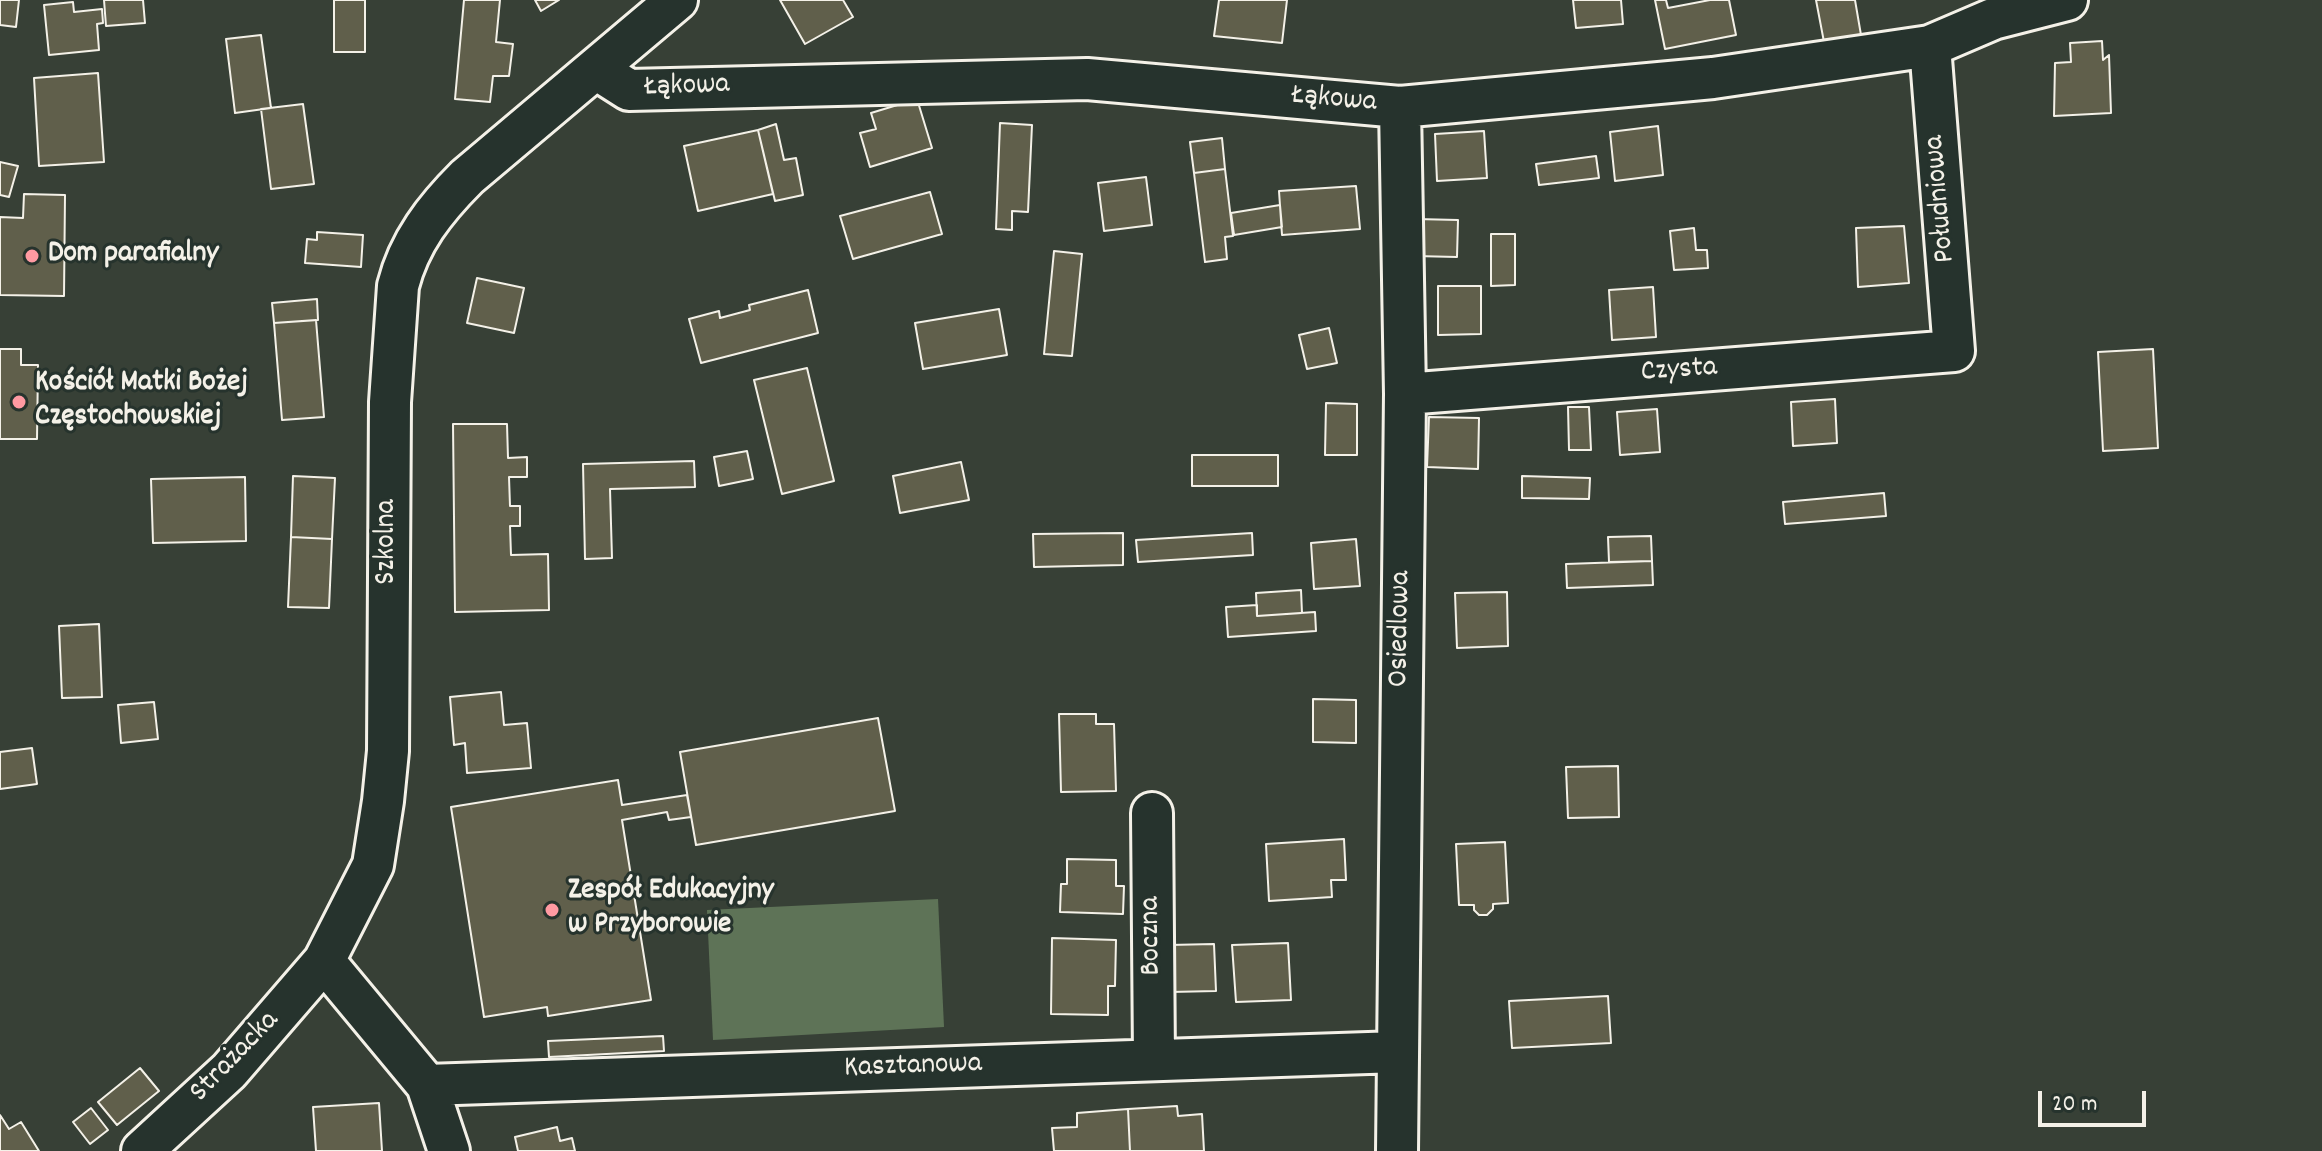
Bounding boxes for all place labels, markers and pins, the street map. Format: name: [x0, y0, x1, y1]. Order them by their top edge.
place label: Dom parafialny: [48, 238, 218, 274]
marker: Dom parafialny: [23, 247, 41, 265]
place label: Kościół Matki Bożej Częstochowskiej: [35, 367, 248, 438]
marker: Kościół Matki Bożej Częstochowskiej: [10, 393, 28, 411]
place label: Zespół Edukacyjny w Przyborowie: [568, 875, 774, 946]
marker: Zespół Edukacyjny w Przyborowie: [543, 901, 561, 919]

